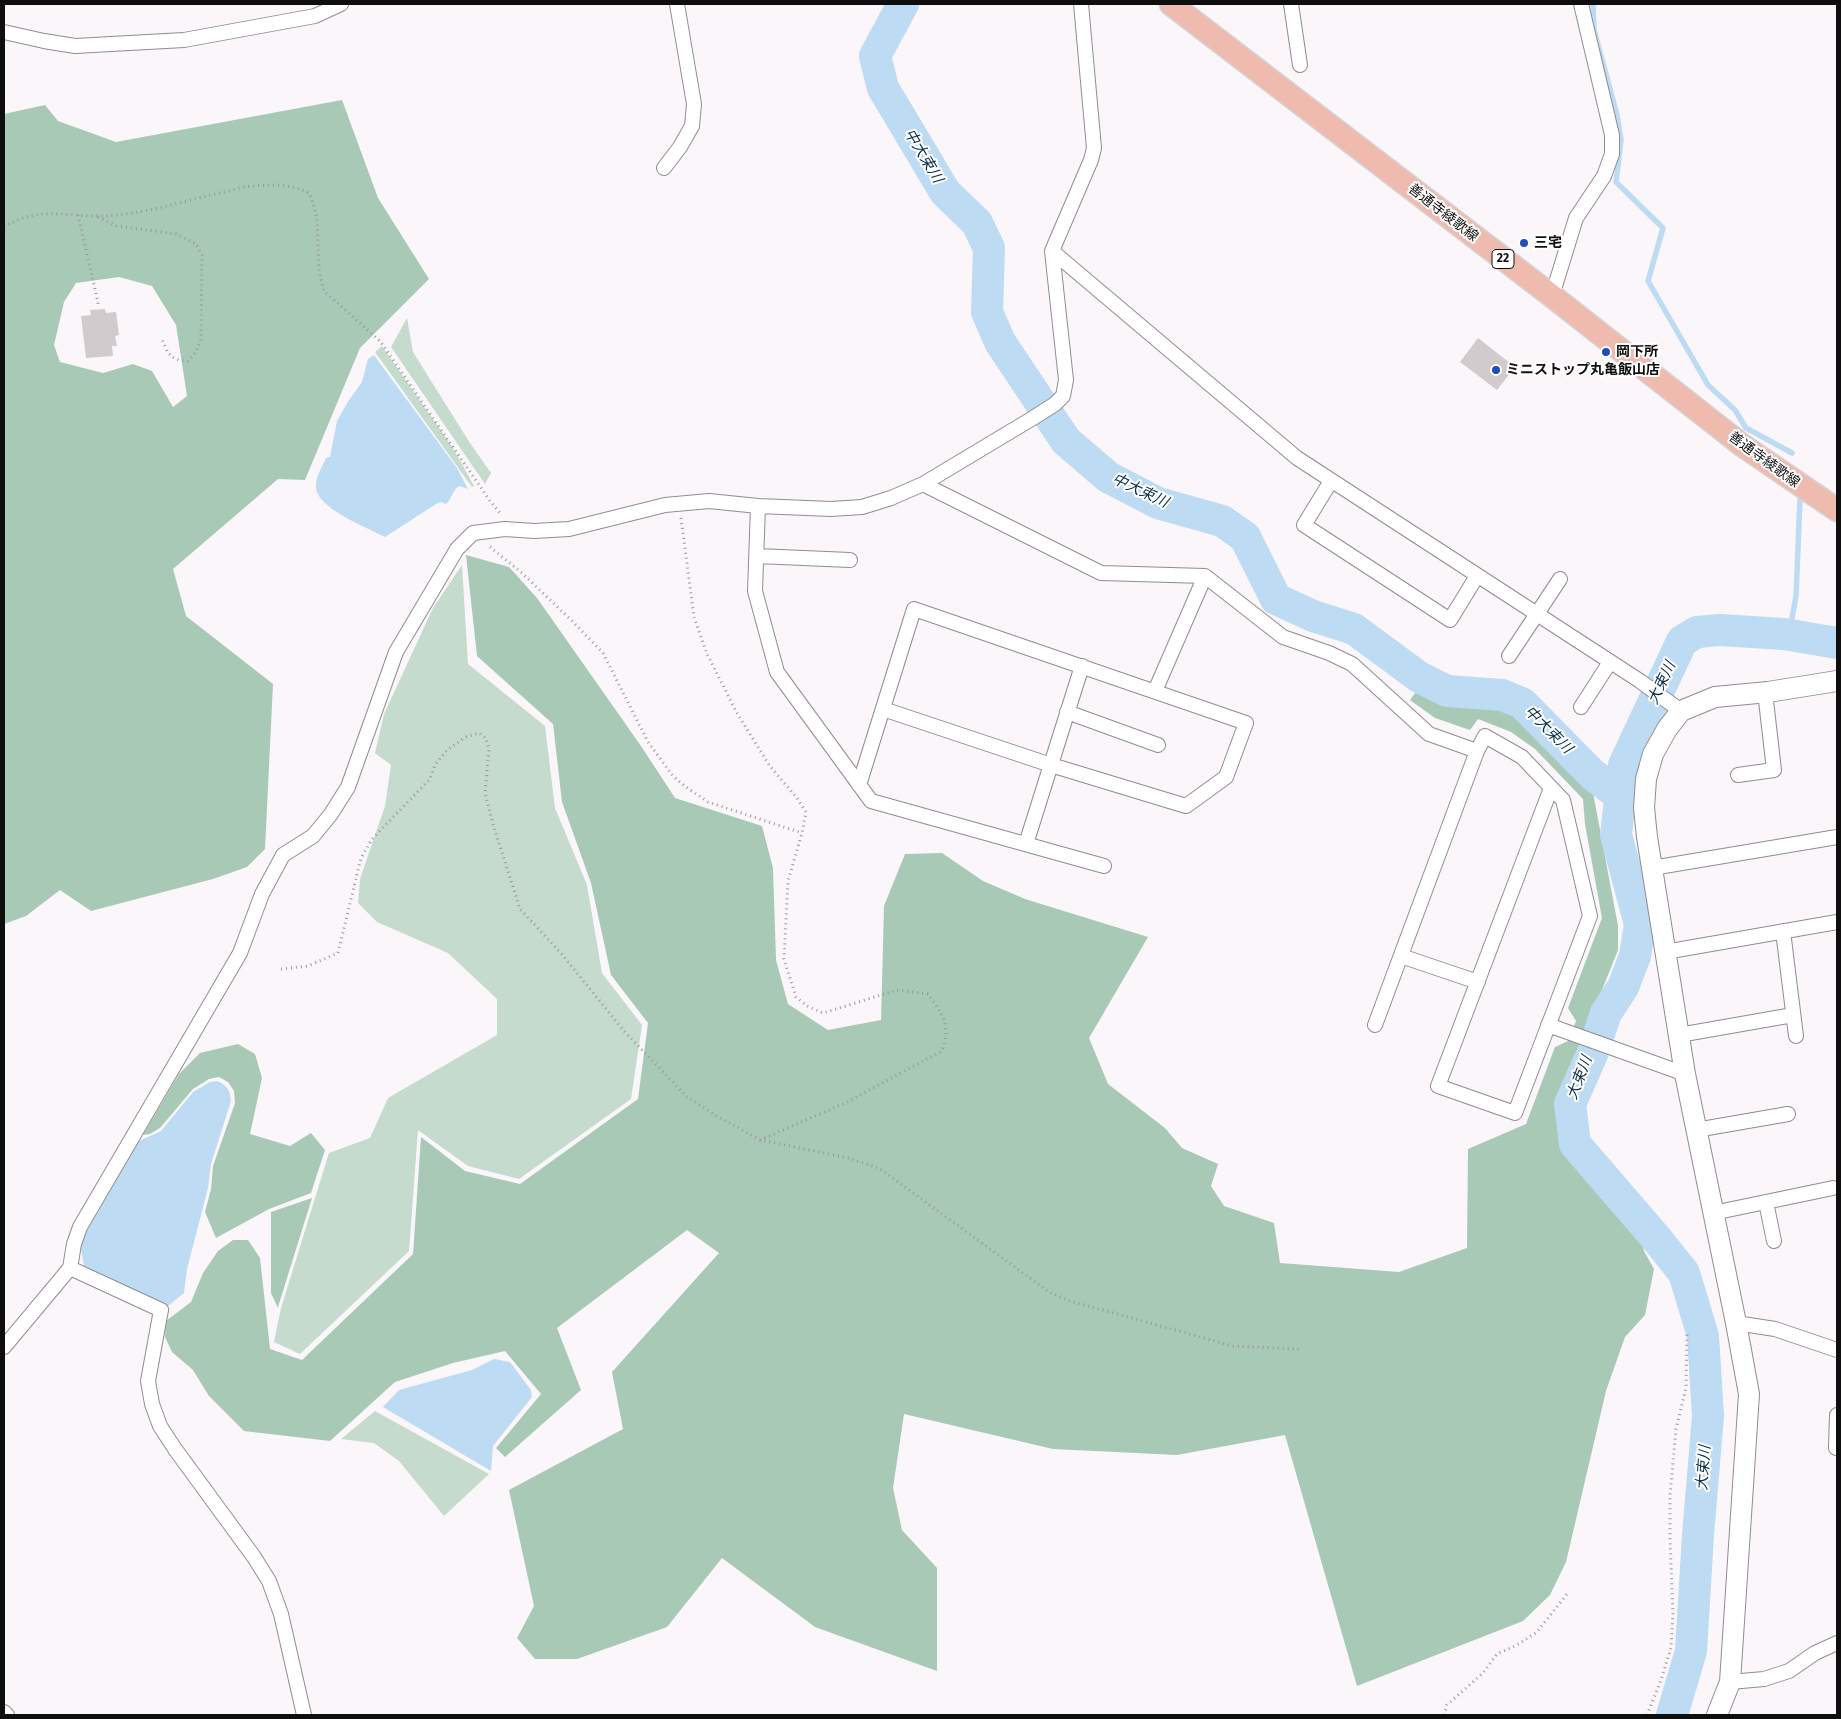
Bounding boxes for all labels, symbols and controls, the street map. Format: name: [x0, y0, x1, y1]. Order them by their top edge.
water label: 中大束川: [900, 126, 946, 186]
street label: 善通寺綾歌線: [1405, 181, 1481, 245]
place label: 三宅: [1534, 235, 1562, 251]
marker: 三宅: [1518, 237, 1530, 249]
road number: 22: [1492, 250, 1514, 268]
place label: 岡下所: [1616, 344, 1658, 360]
marker: 岡下所: [1600, 346, 1612, 358]
place label: ミニストップ丸亀飯山店: [1506, 362, 1660, 378]
marker: ミニストップ丸亀飯山店: [1490, 364, 1502, 376]
street label: 善通寺綾歌線: [1725, 429, 1803, 491]
water label: 中大束川: [1109, 470, 1171, 512]
water label: 大束川: [1644, 659, 1680, 707]
water label: 中大束川: [1520, 702, 1576, 758]
water label: 大束川: [1564, 1054, 1596, 1102]
water label: 大束川: [1693, 1445, 1715, 1491]

